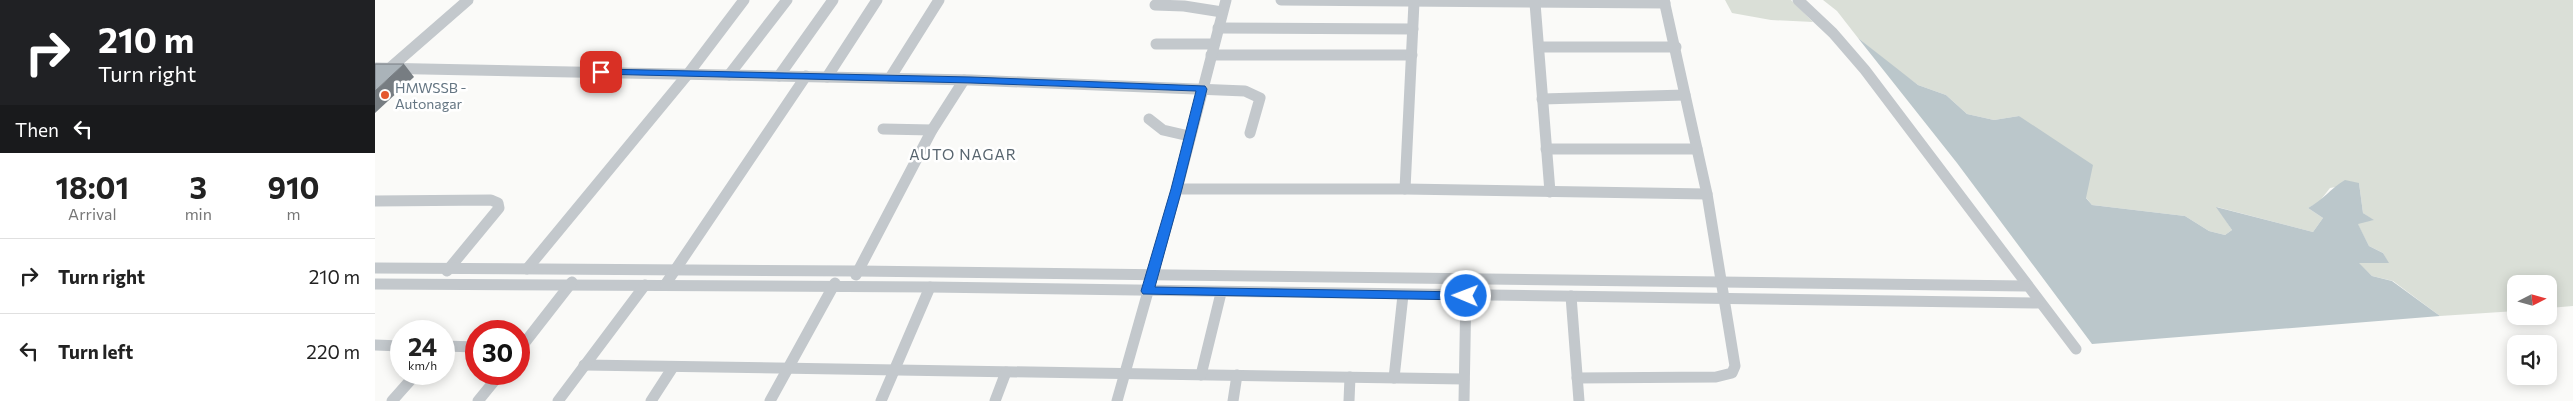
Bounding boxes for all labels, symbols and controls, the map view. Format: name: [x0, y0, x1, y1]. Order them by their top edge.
text: 210 m: [98, 17, 194, 60]
icon: right: [15, 20, 80, 85]
pin: [580, 51, 622, 93]
icon: arrive: [587, 58, 615, 86]
text: Turn right: [98, 60, 196, 87]
place label: HMWSSB - Autonagar: [395, 79, 466, 112]
marker: HMWSSB - Autonagar: [379, 89, 391, 101]
icon: left: [69, 115, 97, 143]
text: Then: [15, 118, 59, 141]
district label: AUTO NAGAR: [909, 145, 1017, 163]
text: 18:01: [56, 168, 129, 205]
text: 3: [190, 168, 207, 205]
text: 910: [267, 168, 319, 205]
text: Arrival: [68, 204, 117, 223]
text: min: [185, 204, 212, 223]
text: m: [286, 204, 300, 223]
icon: right: [15, 262, 43, 290]
text: Turn right: [58, 265, 145, 288]
text: 210 m: [309, 265, 360, 288]
position arrow: [1439, 269, 1491, 321]
north arrow: [2507, 275, 2557, 325]
map controls: [2507, 275, 2557, 385]
speed limit sign: 30: [465, 320, 530, 385]
text: 24: [408, 331, 437, 361]
button: sound: [2507, 335, 2557, 385]
icon: left: [15, 337, 43, 365]
text: Turn left: [58, 340, 133, 363]
text: 220 m: [306, 340, 360, 363]
text: km/h: [408, 358, 437, 372]

